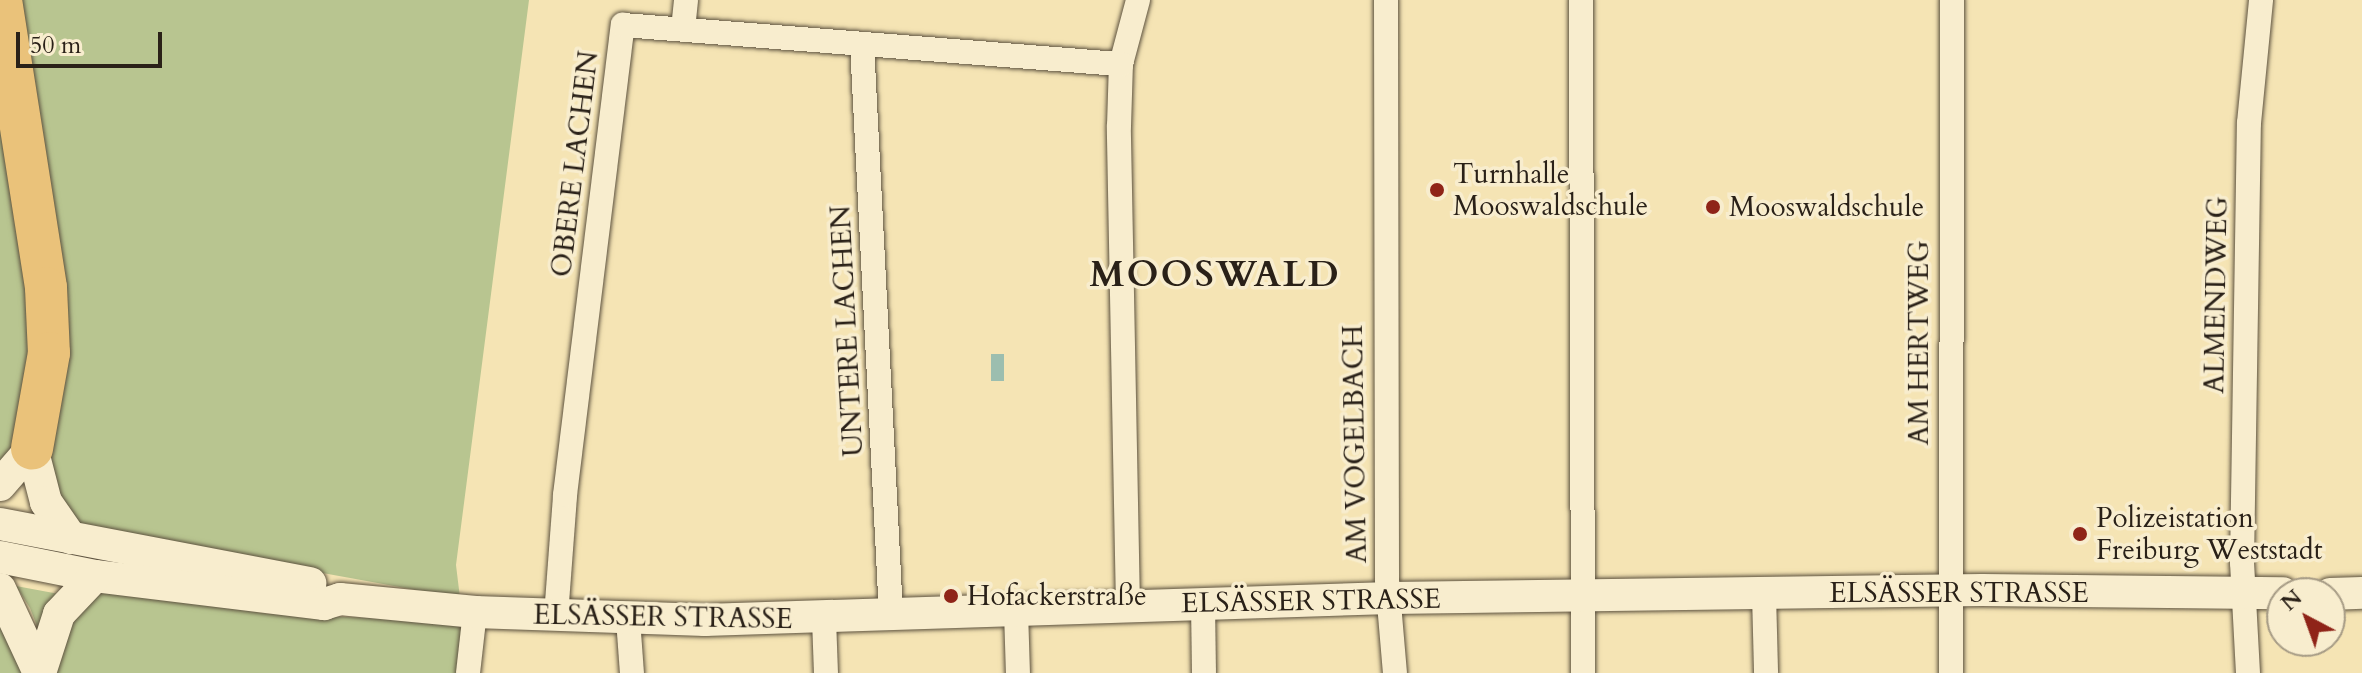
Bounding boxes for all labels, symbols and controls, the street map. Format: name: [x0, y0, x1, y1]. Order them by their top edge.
scale bar: [20, 16, 166, 66]
text: 50 m: [30, 29, 81, 62]
street label: OBERE LACHEN: [544, 49, 606, 279]
place label: Turnhalle Mooswaldschule: [1453, 157, 1648, 223]
marker: Turnhalle Mooswaldschule: [1428, 181, 1446, 199]
place label: Mooswaldschule: [1729, 190, 1924, 224]
street label: ALMENDWEG: [2197, 196, 2235, 394]
marker: Mooswaldschule: [1704, 198, 1722, 216]
street label: UNTERE LACHEN: [824, 204, 870, 458]
street label: AM HERTWEG: [1902, 241, 1936, 445]
district label: MOOSWALD: [1090, 253, 1340, 297]
street label: AM VOGELBACH: [1336, 324, 1374, 564]
place label: Polizeistation Freiburg Weststadt: [2096, 501, 2322, 567]
marker: Polizeistation Freiburg Weststadt: [2071, 525, 2089, 543]
street label: ELSÄSSER STRASSE: [1829, 576, 2089, 610]
north arrow: [2266, 577, 2346, 657]
place label: Hofackerstraße: [967, 579, 1147, 613]
street label: ELSÄSSER STRASSE: [1181, 582, 1441, 620]
text: N: [2275, 583, 2309, 618]
marker: Hofackerstraße: [942, 587, 960, 605]
street label: ELSÄSSER STRASSE: [533, 598, 793, 636]

